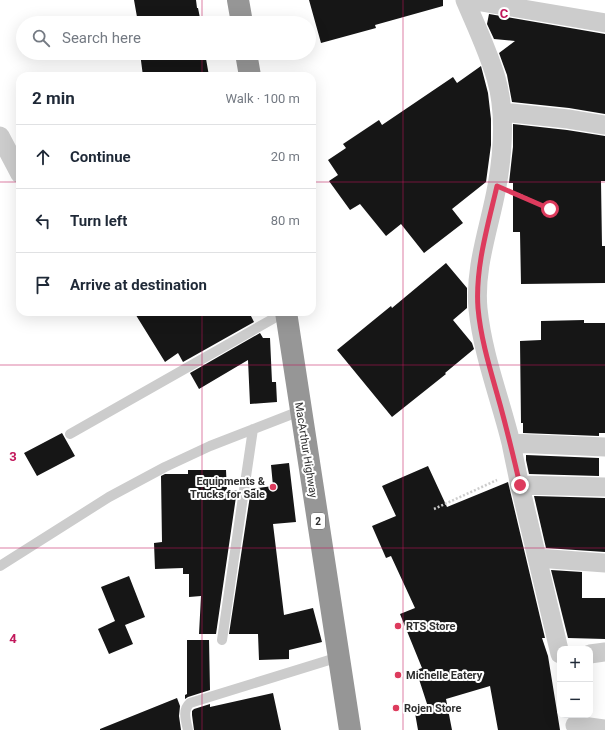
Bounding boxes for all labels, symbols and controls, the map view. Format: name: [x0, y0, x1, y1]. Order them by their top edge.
text: C: [500, 6, 509, 21]
search box: [16, 16, 316, 60]
icon: search: [30, 27, 52, 49]
text: Search here: [62, 29, 141, 47]
text: 2 min: [32, 88, 75, 108]
text: Walk · 100 m: [225, 91, 300, 106]
icon: ahead: [32, 146, 54, 168]
text: Continue: [70, 148, 131, 166]
text: 20 m: [271, 149, 300, 164]
route start: [541, 200, 559, 218]
icon: left: [32, 210, 54, 232]
text: Turn left: [70, 212, 127, 230]
text: 80 m: [271, 213, 300, 228]
icon: arrive: [32, 274, 54, 296]
text: Arrive at destination: [70, 276, 207, 294]
street label: MacArthur Highway: [292, 401, 320, 500]
text: 3: [9, 449, 17, 464]
place label: Equipments & Trucks for Sale: [190, 475, 266, 501]
route end: [511, 476, 529, 494]
marker: Equipments & Trucks for Sale: [268, 482, 278, 492]
road number: 2: [311, 513, 325, 529]
place label: RTS Store: [406, 620, 455, 633]
marker: RTS Store: [393, 621, 403, 631]
text: 4: [9, 631, 17, 646]
map controls: [557, 646, 593, 718]
button: +: [557, 646, 593, 682]
place label: Michelle Eatery: [406, 669, 483, 682]
marker: Michelle Eatery: [393, 670, 403, 680]
button: −: [557, 682, 593, 718]
place label: Rojen Store: [404, 702, 461, 715]
marker: Rojen Store: [391, 703, 401, 713]

